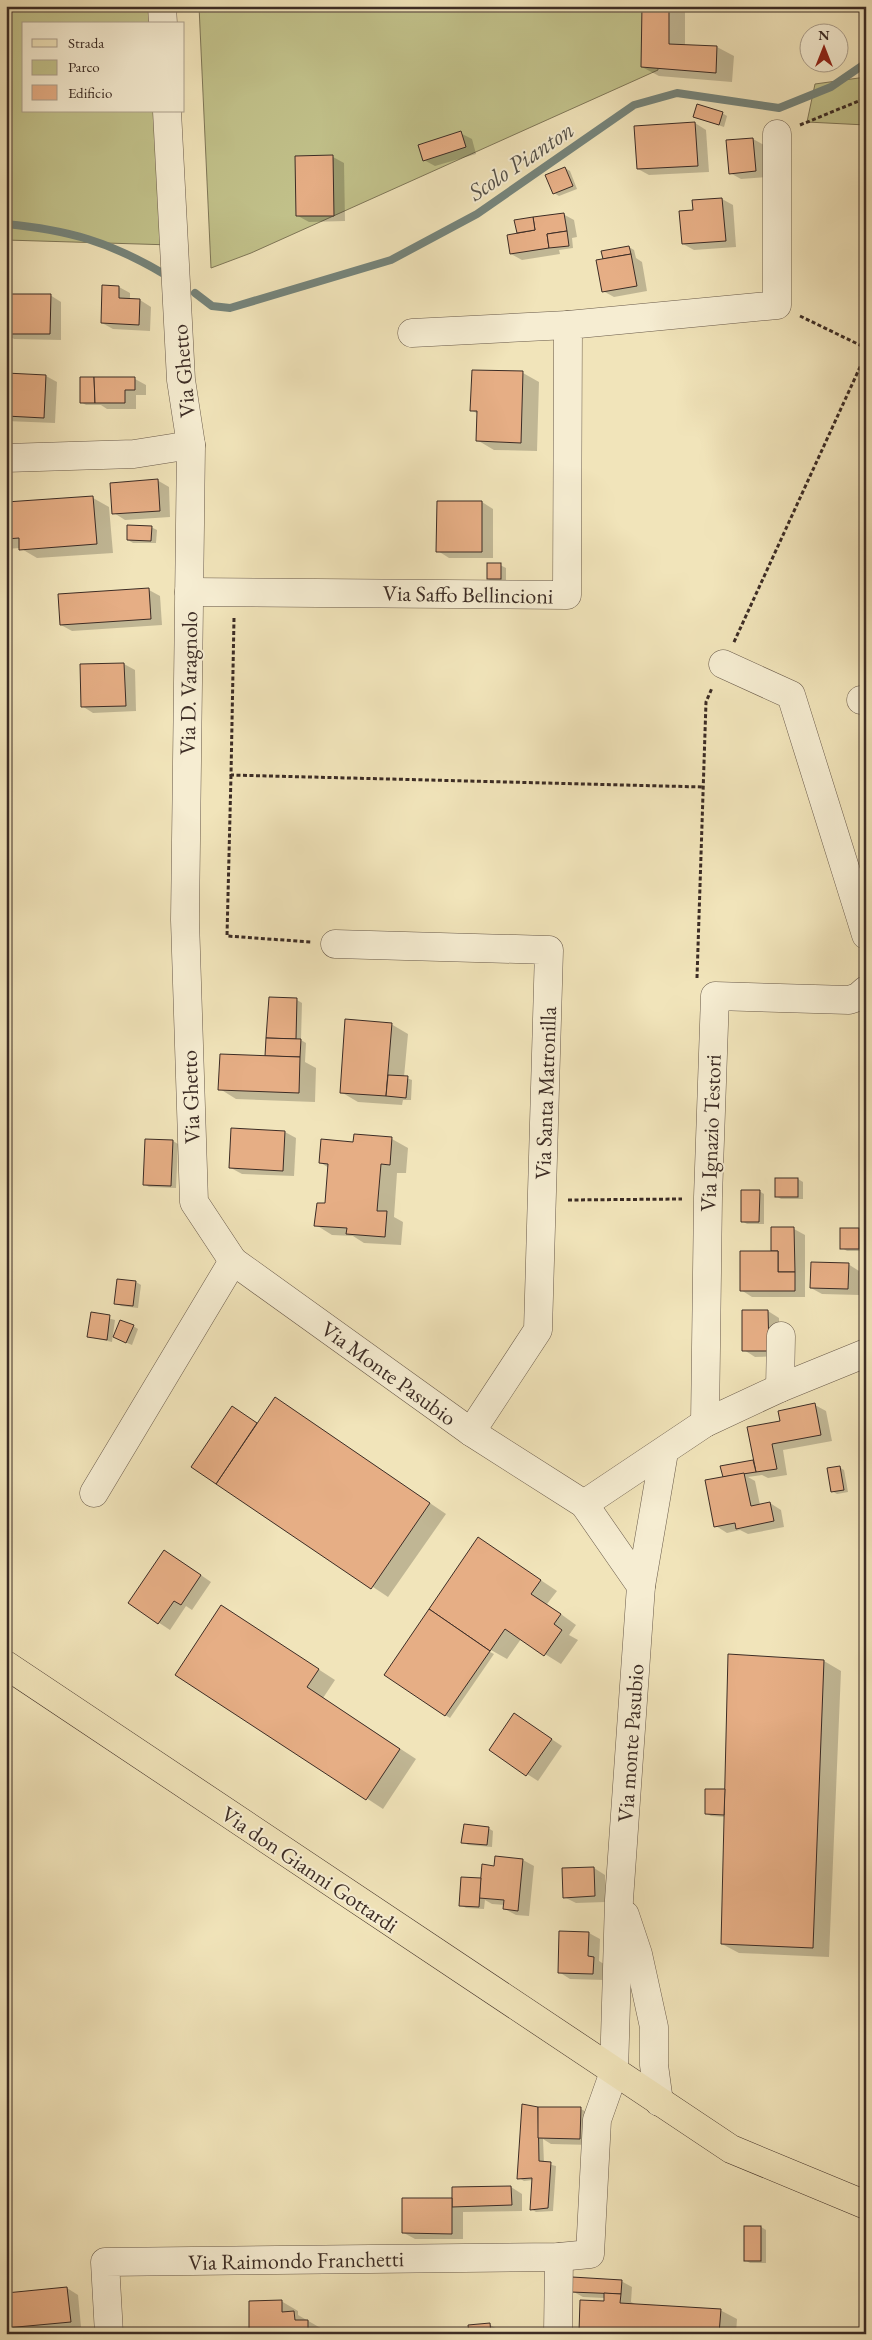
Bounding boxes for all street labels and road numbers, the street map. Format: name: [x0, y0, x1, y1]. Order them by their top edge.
street label: Via Ghetto: [165, 323, 202, 419]
street label: Via Saffo Bellincioni: [382, 579, 554, 610]
street label: Via D. Varagnolo: [173, 611, 204, 755]
street label: Via Santa Matronilla: [528, 1006, 563, 1180]
street label: Via Ghetto: [174, 1050, 207, 1144]
street label: Via Ignazio Testori: [693, 1054, 728, 1212]
street label: Via Monte Pasubio: [315, 1314, 462, 1432]
street label: Via monte Pasubio: [611, 1663, 651, 1823]
street label: Via don Gianni Gottardi: [216, 1799, 404, 1939]
street label: Via Raimondo Franchetti: [188, 2244, 404, 2277]

